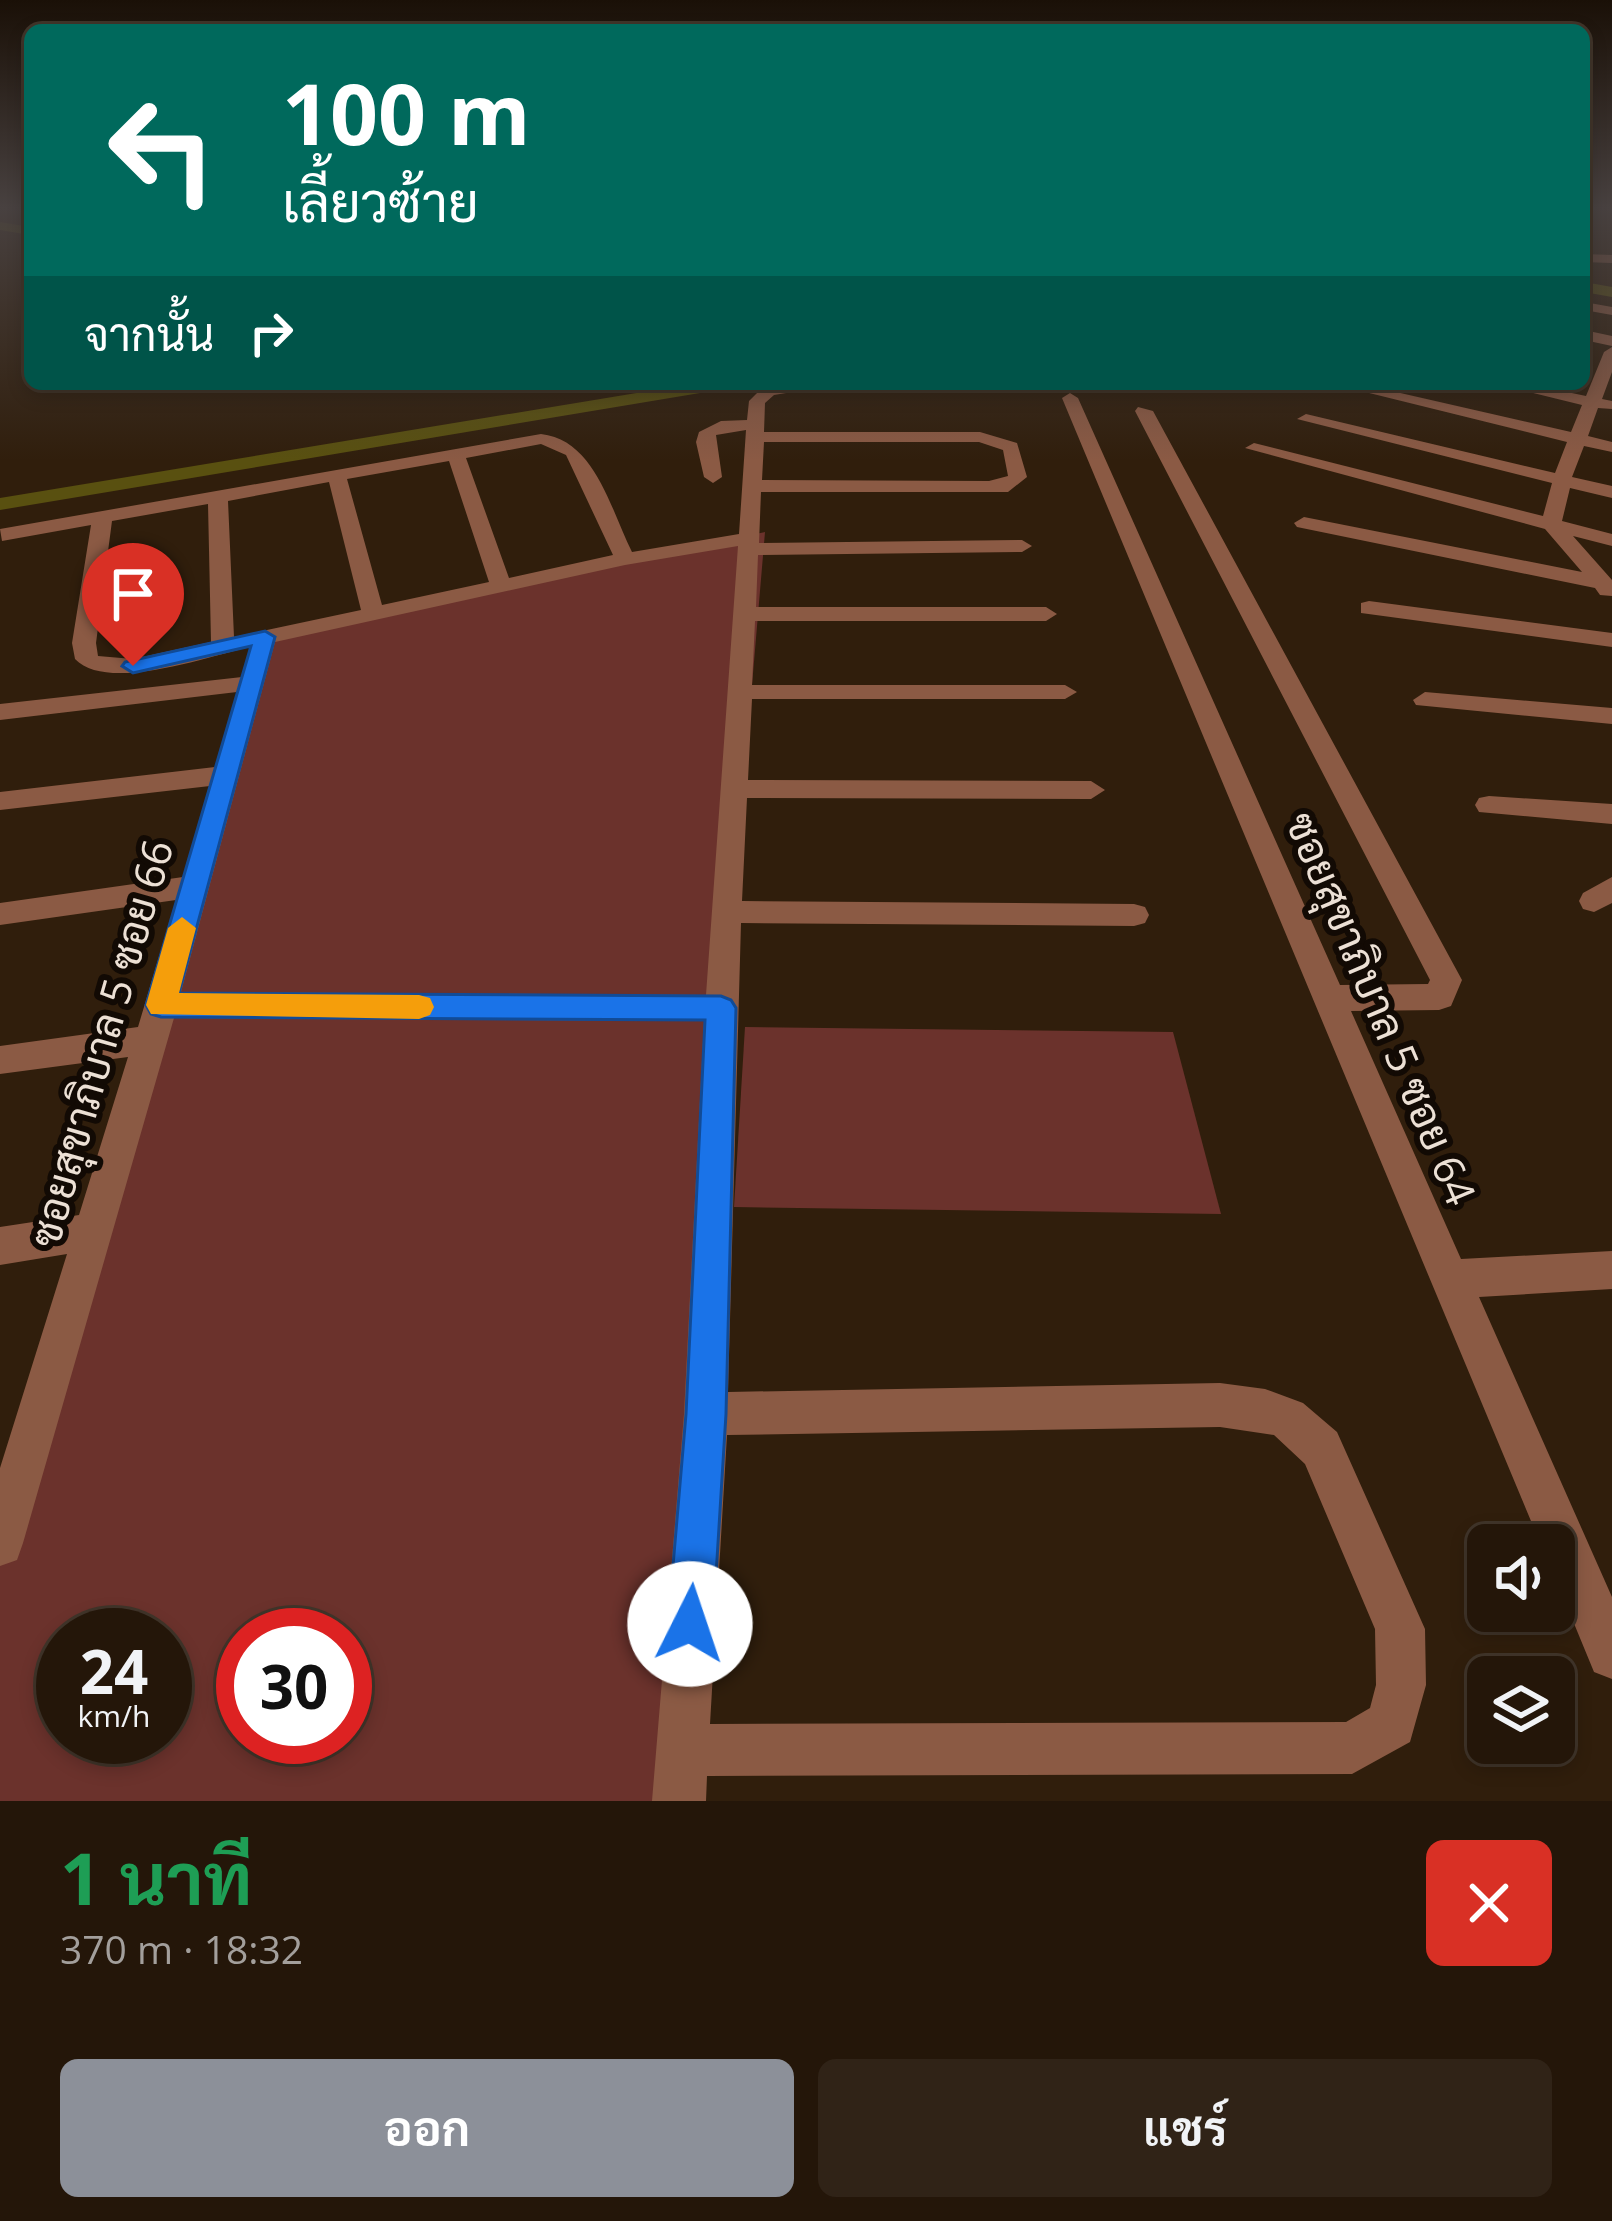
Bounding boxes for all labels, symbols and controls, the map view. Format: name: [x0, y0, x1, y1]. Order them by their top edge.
text: 100 m: [282, 55, 530, 170]
icon: left: [84, 72, 240, 228]
text: เลี้ยวซ้าย: [282, 164, 479, 238]
icon: right: [238, 300, 304, 366]
text: จากนั้น: [84, 303, 214, 364]
pin: [82, 543, 184, 666]
icon: arrive: [100, 561, 166, 627]
street label: ซอยสุขาภิบาล 5 ซอย 64: [1271, 803, 1491, 1214]
street label: ซอยสุขาภิบาล 5 ซอย 66: [15, 833, 188, 1254]
map controls: [1467, 1524, 1575, 1764]
button: sound: [1467, 1524, 1575, 1632]
position arrow: [627, 1561, 753, 1687]
speed limit sign: 30: [216, 1608, 372, 1764]
text: 24: [80, 1630, 148, 1712]
button: layers: [1467, 1656, 1575, 1764]
text: km/h: [78, 1695, 150, 1736]
text: 1 นาที: [60, 1828, 252, 1926]
button: close: [1426, 1840, 1552, 1966]
text: 370 m · 18:32: [60, 1922, 303, 1975]
button: ออก: [60, 2059, 794, 2197]
button: แชร์: [818, 2059, 1552, 2197]

